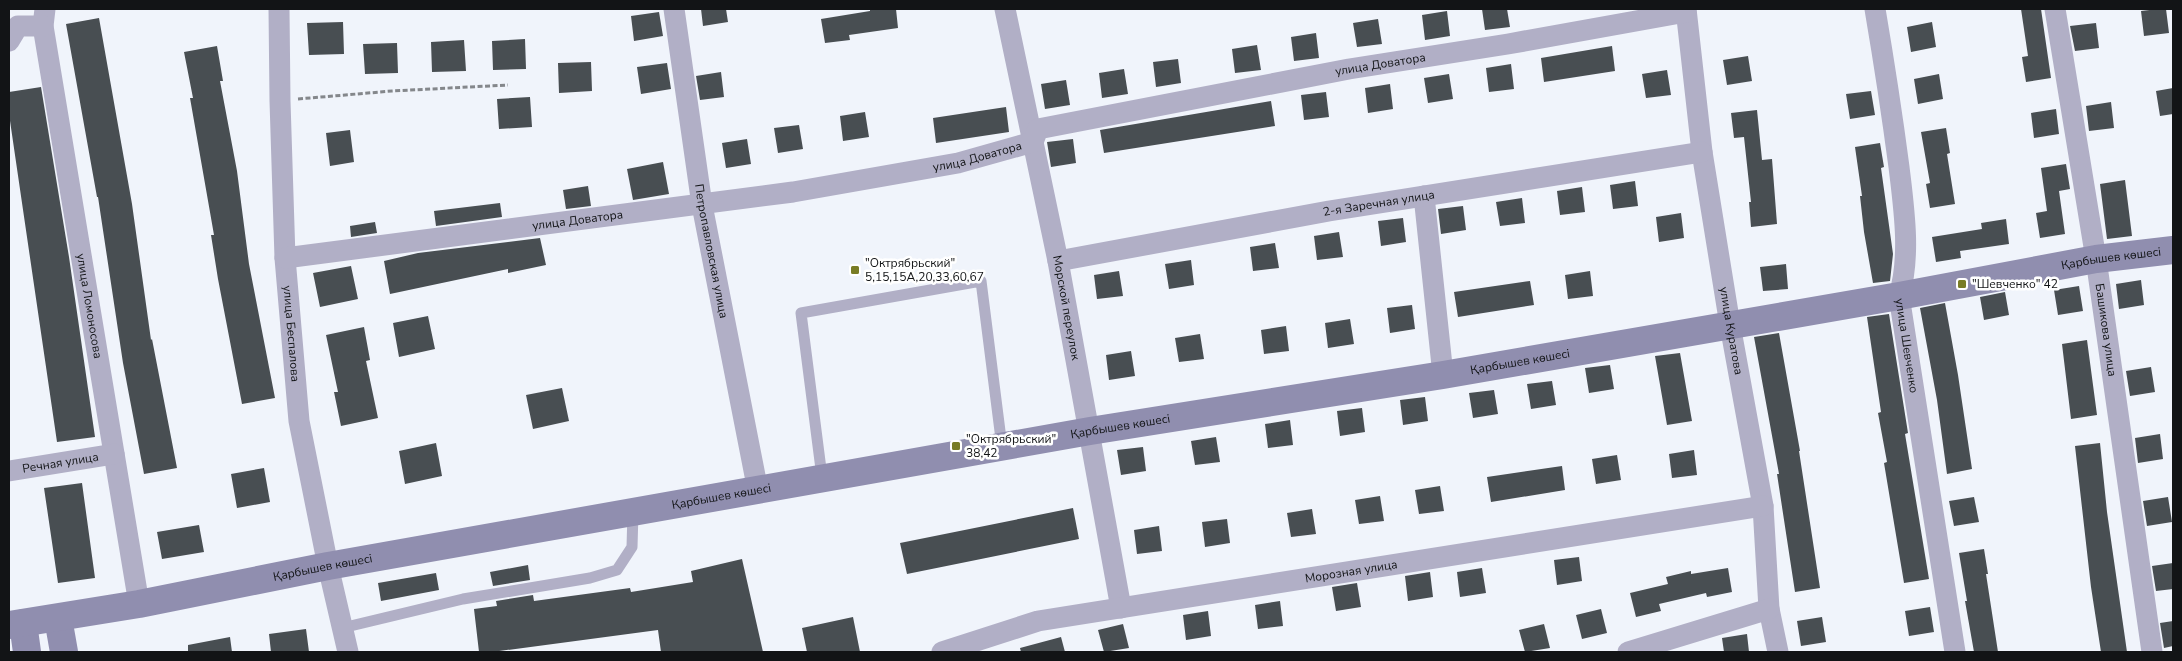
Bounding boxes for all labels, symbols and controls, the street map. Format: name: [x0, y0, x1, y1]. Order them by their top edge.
street label: улица Доватора: [1334, 49, 1427, 80]
street label: улица Доватора: [931, 138, 1024, 175]
street label: Петропавловская улица: [691, 183, 732, 320]
street label: 2-я Заречная улица: [1322, 186, 1436, 220]
street label: улица Доватора: [531, 206, 624, 234]
street label: Қарбышев көшесі: [2060, 243, 2162, 273]
street label: улица Ломоносова: [73, 252, 106, 360]
street label: Морской переулок: [1049, 254, 1084, 362]
place label: "Октрябрьский" 5,15,15А,20,33,60,67: [865, 255, 984, 285]
marker: "Октрябрьский" 5,15,15А,20,33,60,67: [849, 264, 861, 276]
place label: "Шевченко" 42: [1972, 276, 2058, 292]
marker: "Шевченко" 42: [1956, 278, 1968, 290]
street label: Башикова улица: [2092, 282, 2121, 377]
street label: улица Беспалова: [279, 285, 304, 383]
street label: улица Куратова: [1716, 286, 1747, 376]
street label: улица Шевченко: [1891, 297, 1922, 394]
street label: Қарбышев көшесі: [1469, 345, 1571, 378]
street label: Қарбышев көшесі: [1069, 410, 1171, 442]
place label: "Октрябрьский" 38,42: [966, 431, 1056, 461]
marker: "Октрябрьский" 38,42: [950, 440, 962, 452]
street label: Речная улица: [21, 449, 100, 477]
street label: Қарбышев көшесі: [670, 480, 773, 513]
street label: Қарбышев көшесі: [272, 550, 374, 585]
street label: Морозная улица: [1304, 556, 1399, 587]

